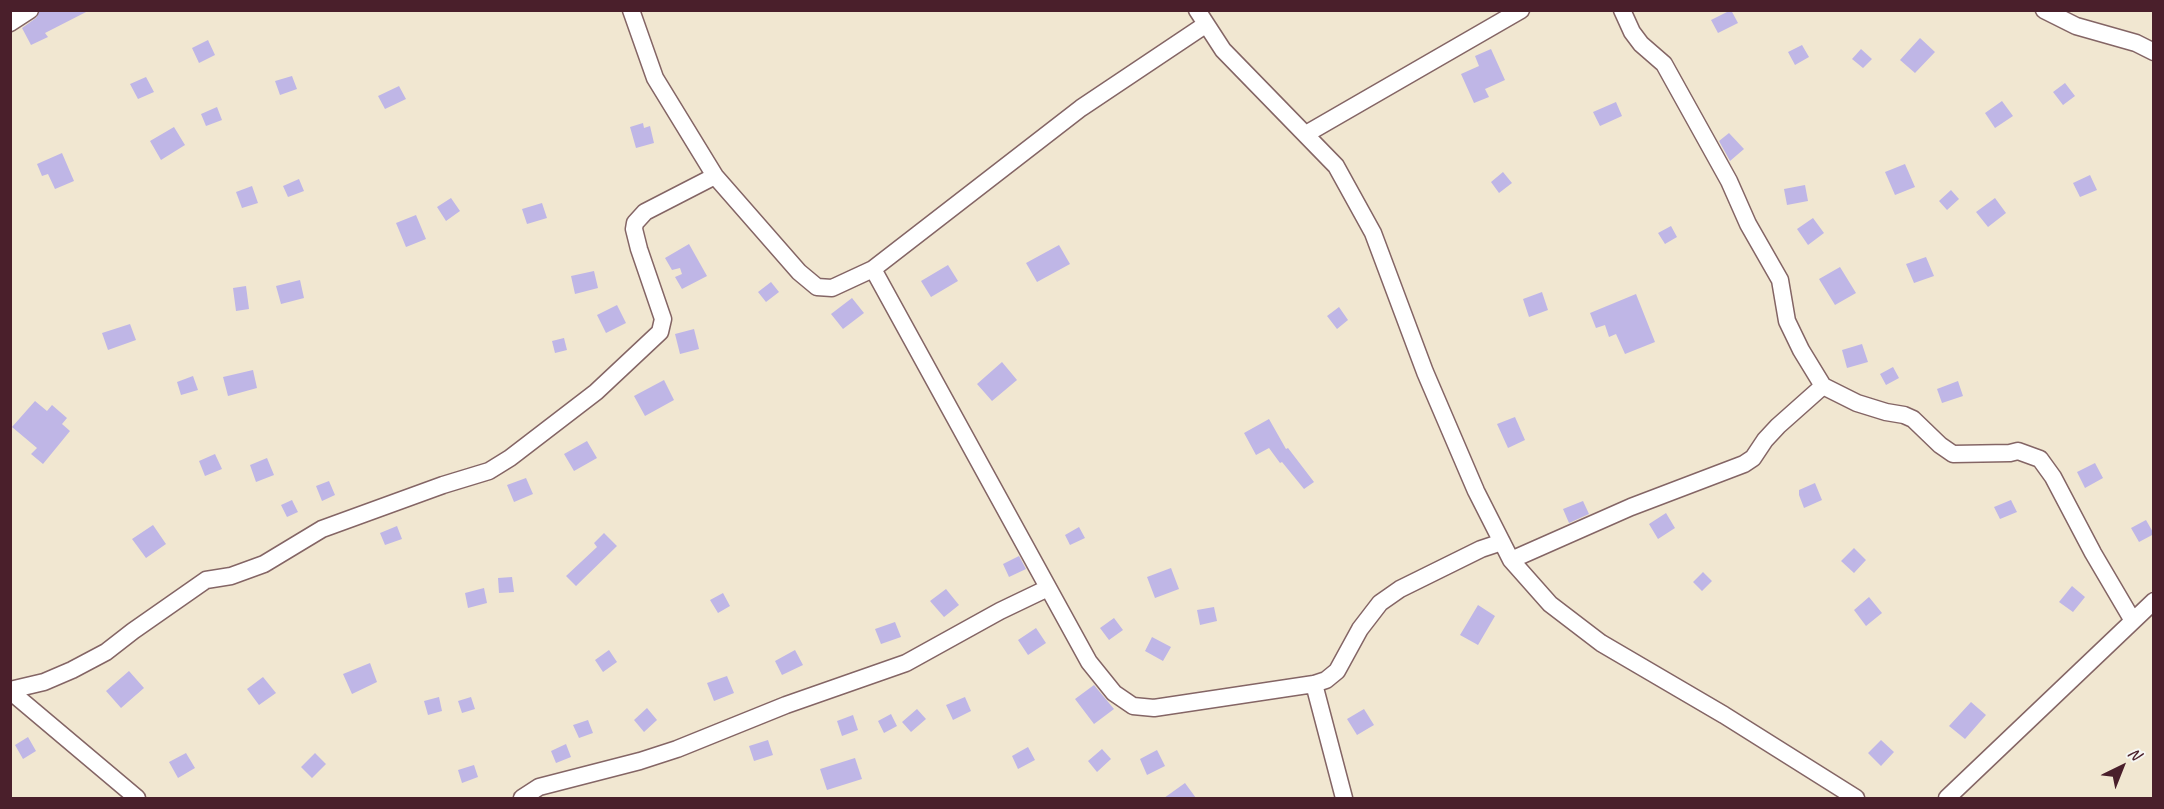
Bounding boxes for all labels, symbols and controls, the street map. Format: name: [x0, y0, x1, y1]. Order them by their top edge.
north arrow: [2092, 737, 2152, 797]
text: N: [2124, 743, 2145, 765]

